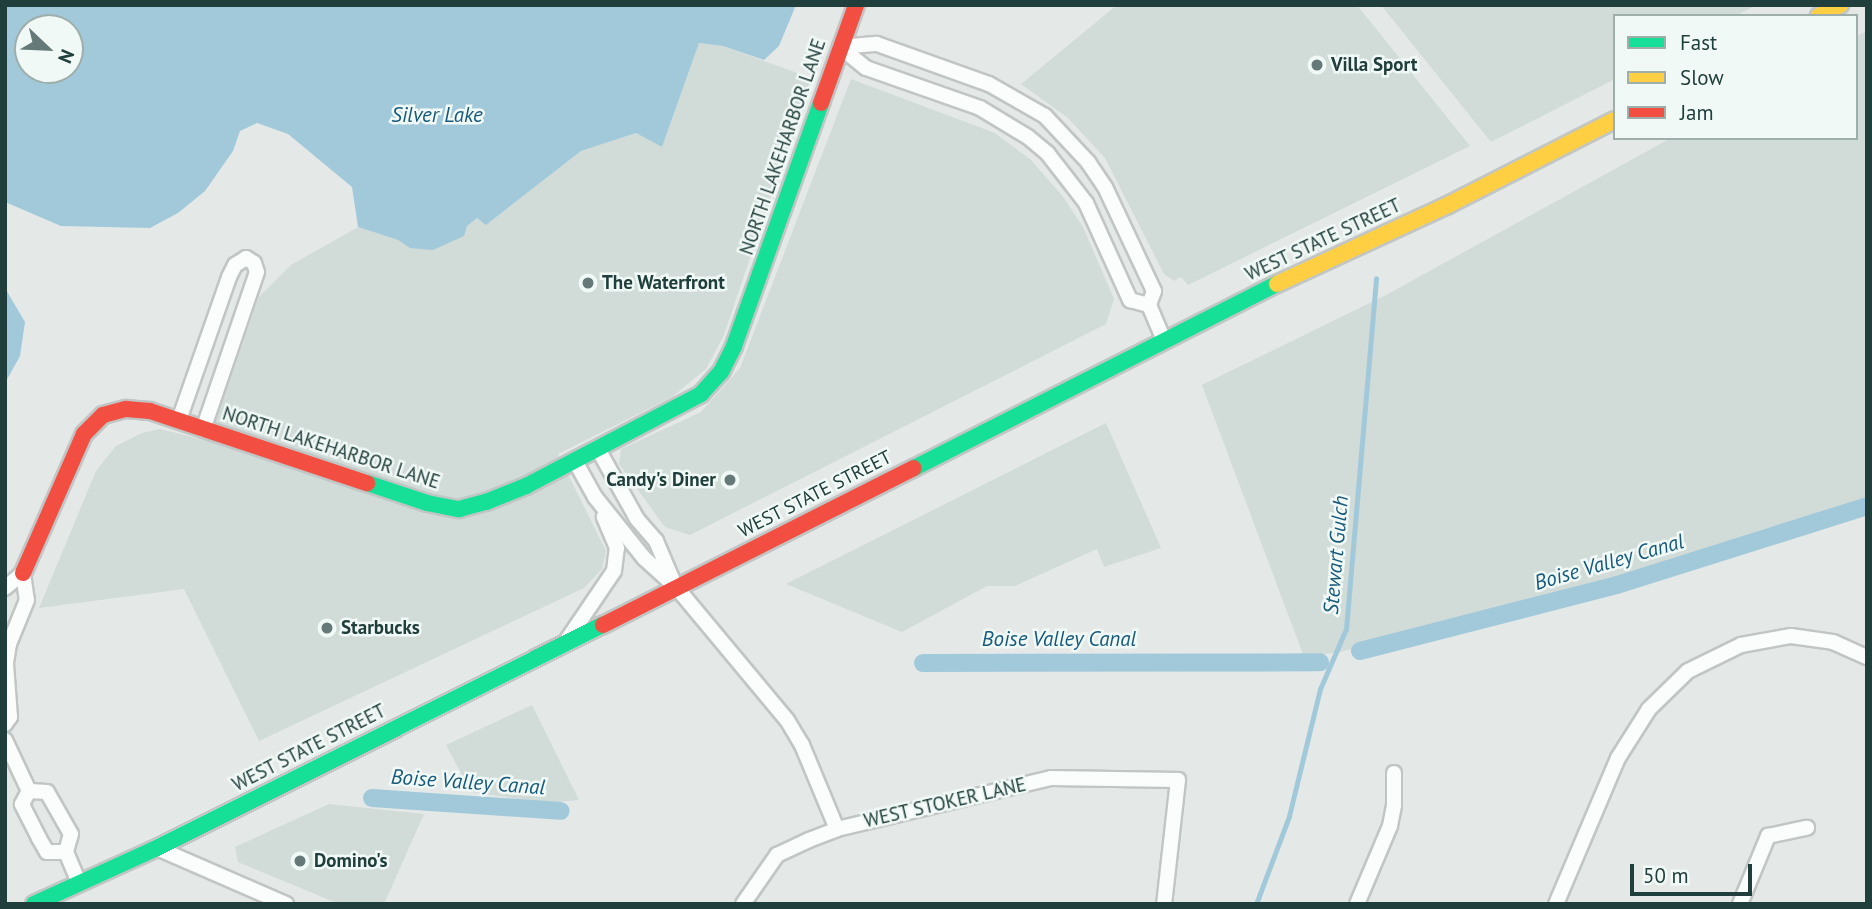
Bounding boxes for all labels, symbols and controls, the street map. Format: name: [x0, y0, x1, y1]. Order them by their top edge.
north arrow: [14, 14, 84, 84]
legend: [1613, 14, 1858, 140]
text: Fast: [1680, 29, 1717, 56]
street label: NORTH LAKEHARBOR LANE: [735, 36, 831, 258]
text: N: [53, 46, 80, 67]
place label: Villa Sport: [1331, 54, 1417, 76]
marker: Villa Sport: [1309, 57, 1325, 73]
text: Slow: [1680, 64, 1724, 91]
text: Jam: [1680, 99, 1714, 126]
water label: Silver Lake: [391, 102, 483, 128]
street label: WEST STATE STREET: [1241, 194, 1405, 286]
place label: The Waterfront: [602, 272, 725, 294]
marker: The Waterfront: [580, 275, 596, 291]
street label: NORTH LAKEHARBOR LANE: [220, 402, 442, 494]
street label: WEST STATE STREET: [734, 445, 896, 543]
place label: Candy's Diner: [606, 469, 716, 491]
marker: Candy's Diner: [722, 472, 738, 488]
water label: Stewart Gulch: [1318, 495, 1354, 615]
water label: Boise Valley Canal: [1531, 528, 1687, 596]
place label: Starbucks: [341, 617, 420, 639]
marker: Starbucks: [319, 620, 335, 636]
water label: Boise Valley Canal: [981, 626, 1137, 652]
street label: WEST STATE STREET: [228, 699, 390, 797]
water label: Boise Valley Canal: [389, 764, 547, 800]
street label: WEST STOKER LANE: [861, 773, 1029, 833]
place label: Domino's: [314, 850, 388, 872]
scale bar: [1634, 850, 1756, 894]
marker: Domino's: [292, 853, 308, 869]
text: 50 m: [1643, 862, 1689, 889]

